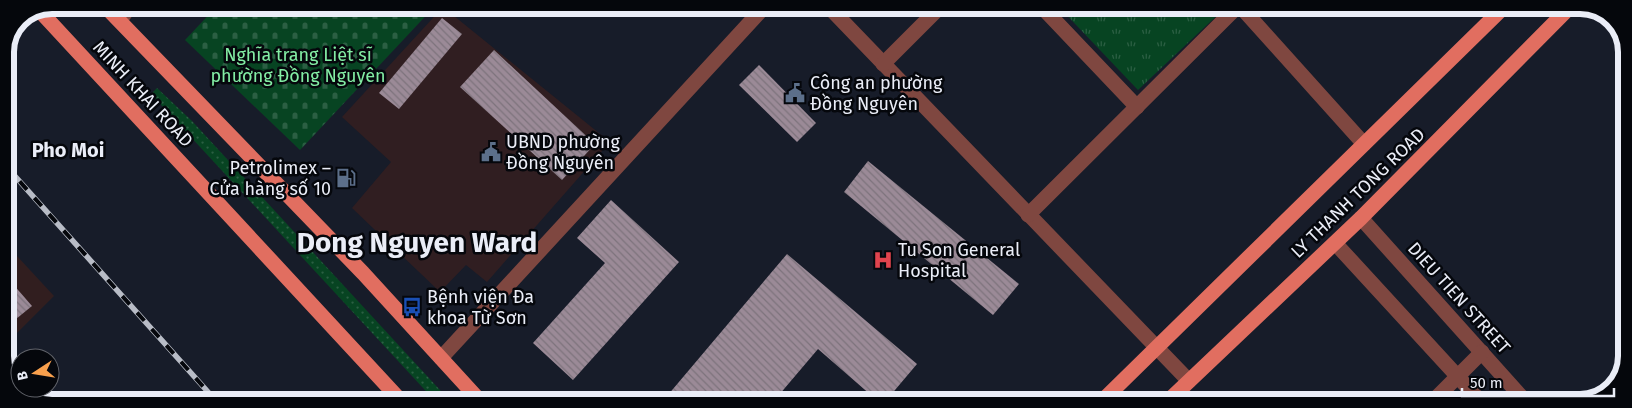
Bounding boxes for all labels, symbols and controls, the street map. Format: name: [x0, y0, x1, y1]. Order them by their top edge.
street label: MINH KHAI ROAD: [88, 36, 198, 152]
park label: Nghĩa trang Liệt sĩ phường Đồng Nguyên: [210, 44, 386, 87]
place label: Công an phường Đồng Nguyên: [810, 72, 943, 115]
public building icon: Công an phường Đồng Nguyên: [784, 82, 806, 104]
street label: LY THANH TONG ROAD: [1286, 123, 1430, 263]
place label: UBND phường Đồng Nguyên: [506, 131, 620, 174]
district label: Pho Moi: [32, 138, 104, 162]
public building icon: UBND phường Đồng Nguyên: [480, 141, 502, 163]
place label: Petrolimex – Cửa hàng số 10: [210, 157, 331, 200]
fuel station icon: Petrolimex – Cửa hàng số 10: [335, 167, 357, 189]
district label: Dong Nguyen Ward: [297, 226, 537, 259]
street label: DIEU TIEN STREET: [1403, 238, 1515, 359]
place label: Tu Son General Hospital: [898, 239, 1020, 282]
hospital icon: Tu Son General Hospital: [872, 249, 894, 271]
place label: Bệnh viện Đa khoa Từ Sơn: [427, 286, 534, 329]
bus stop icon: Bệnh viện Đa khoa Từ Sơn: [401, 296, 423, 318]
north arrow: [10, 348, 60, 398]
scale bar: [1462, 366, 1614, 398]
text: B: [13, 369, 32, 382]
text: 50 m: [1470, 374, 1503, 392]

